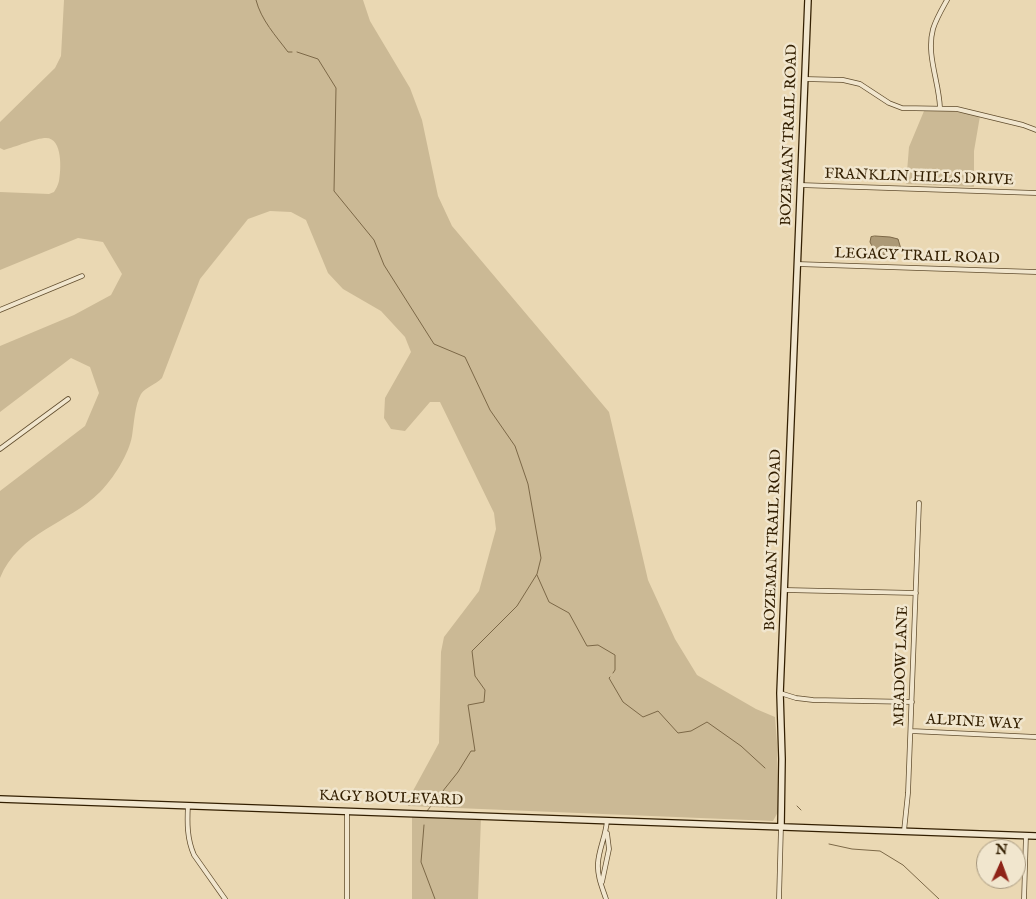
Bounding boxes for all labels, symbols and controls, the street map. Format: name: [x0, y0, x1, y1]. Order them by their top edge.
street label: BOZEMAN TRAIL ROAD: [778, 44, 802, 226]
street label: FRANKLIN HILLS DRIVE: [824, 166, 1014, 190]
street label: LEGACY TRAIL ROAD: [834, 245, 1000, 269]
street label: BOZEMAN TRAIL ROAD: [762, 449, 786, 631]
street label: MEADOW LANE: [891, 605, 913, 727]
street label: ALPINE WAY: [925, 711, 1023, 735]
street label: KAGY BOULEVARD: [319, 787, 463, 811]
north arrow: [976, 839, 1026, 889]
text: N: [995, 841, 1008, 859]

